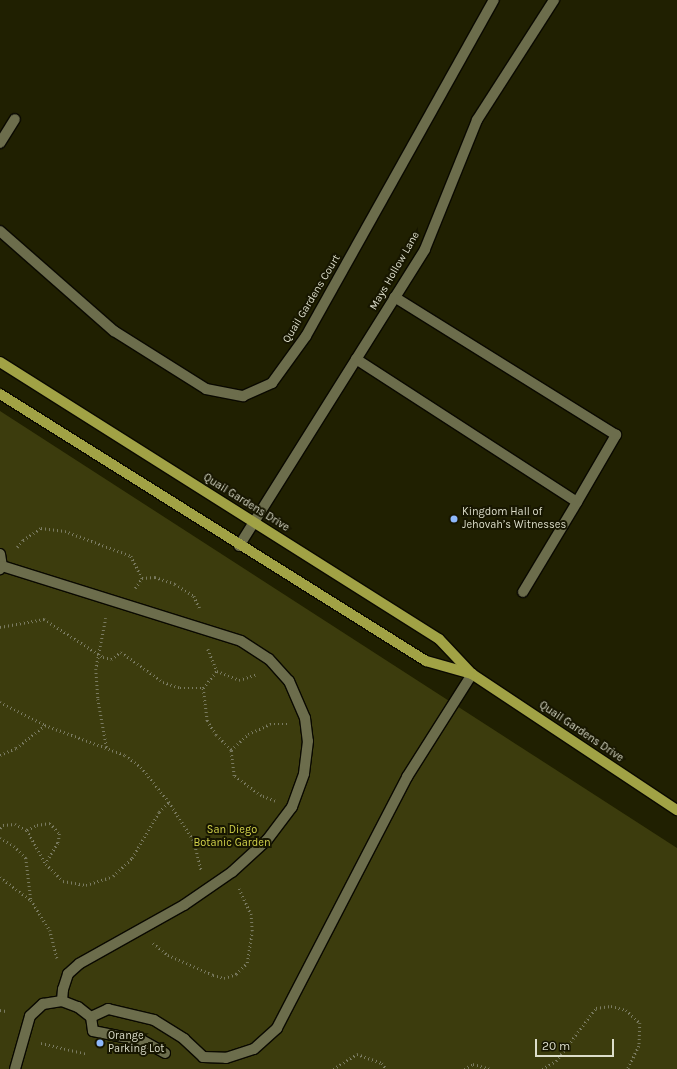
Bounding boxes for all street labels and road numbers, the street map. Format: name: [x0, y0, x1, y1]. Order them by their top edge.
street label: Mays Hollow Lane: [367, 229, 423, 313]
street label: Quail Gardens Court: [280, 252, 344, 346]
street label: Quail Gardens Drive: [201, 471, 291, 535]
street label: Quail Gardens Drive: [536, 699, 626, 765]

